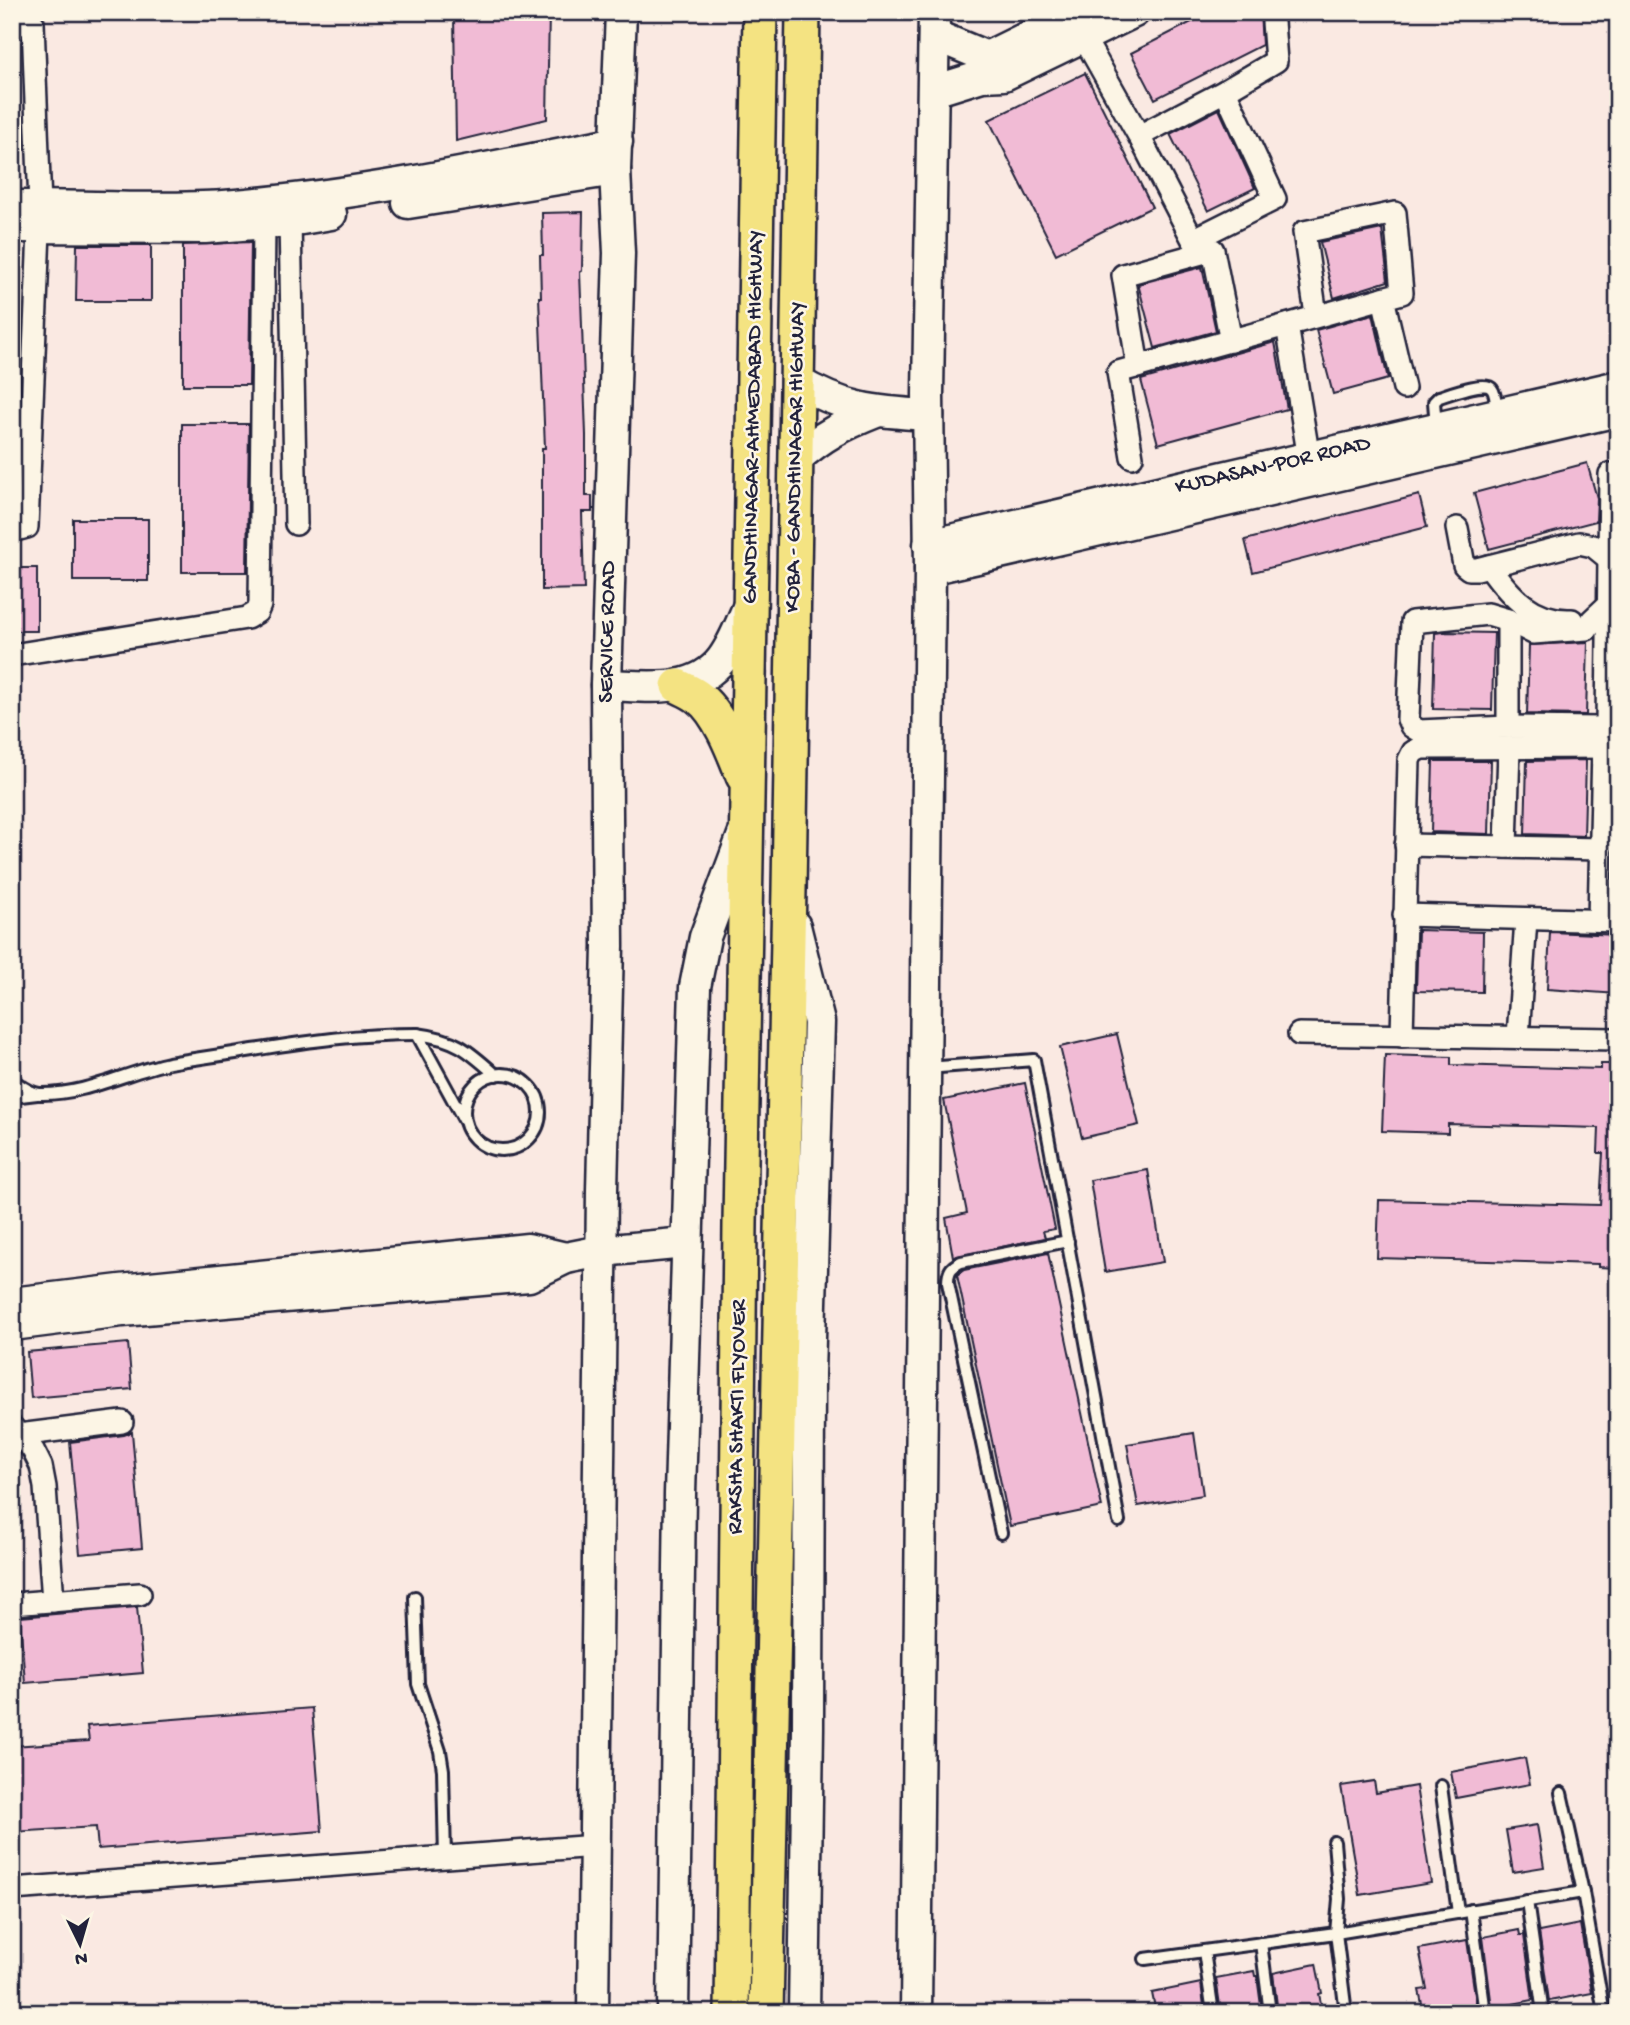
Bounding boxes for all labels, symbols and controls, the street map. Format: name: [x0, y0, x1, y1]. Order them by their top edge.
street label: GANDHINAGAR-AHMEDABAD HIGHWAY: [737, 230, 771, 604]
street label: KOBA - GANDHINAGAR HIGHWAY: [780, 301, 812, 613]
street label: KUDASAN-POR ROAD: [1173, 430, 1374, 502]
street label: SERVICE ROAD: [593, 560, 623, 703]
street label: RAKSHA SHAKTI FLYOVER: [722, 1298, 754, 1535]
north arrow: [46, 1910, 116, 1980]
text: N: [74, 1945, 88, 1969]

